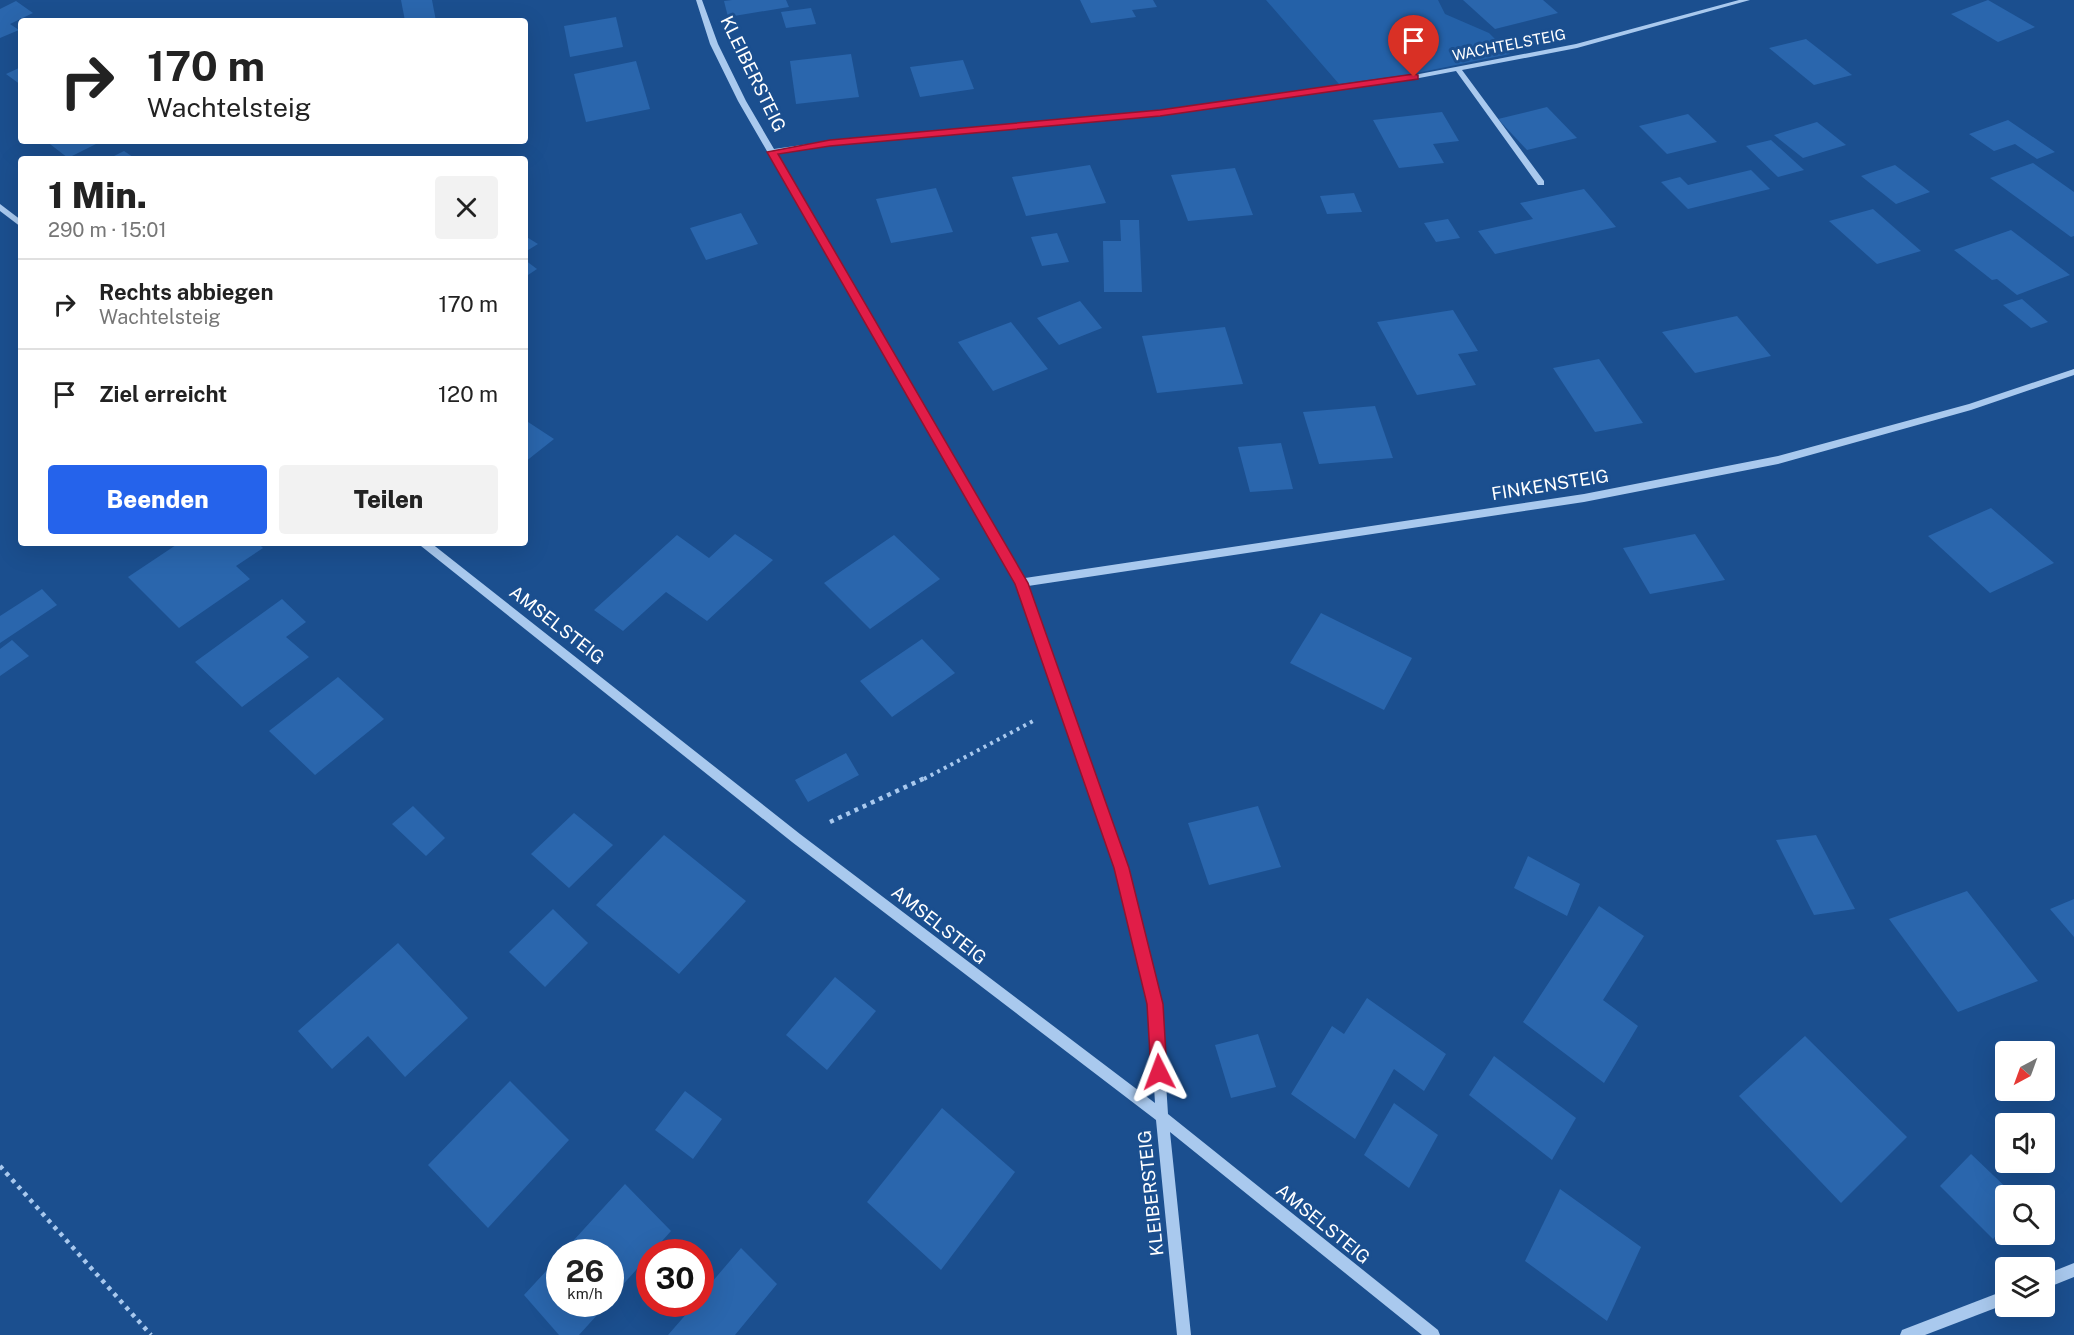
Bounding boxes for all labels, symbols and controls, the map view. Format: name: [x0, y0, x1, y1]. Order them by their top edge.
street label: KLEIBERSTEIG: [716, 12, 791, 135]
pin: [1388, 15, 1439, 77]
icon: arrive: [1397, 24, 1430, 57]
street label: WACHTELSTEIG: [1451, 25, 1567, 64]
text: 170 m: [147, 41, 265, 90]
icon: right: [48, 42, 126, 120]
text: Wachtelsteig: [147, 91, 311, 123]
text: 1 Min.: [48, 174, 147, 216]
button: close: [435, 176, 498, 239]
text: 290 m · 15:01: [48, 218, 167, 242]
text: Rechts abbiegen: [99, 279, 274, 305]
icon: right: [48, 288, 81, 321]
text: 170 m: [438, 291, 498, 317]
text: Wachtelsteig: [99, 305, 221, 329]
icon: arrive: [48, 378, 81, 411]
text: Ziel erreicht: [99, 381, 227, 407]
text: 120 m: [438, 381, 498, 407]
button: Beenden: [48, 465, 267, 534]
button: Teilen: [279, 465, 498, 534]
street label: FINKENSTEIG: [1490, 465, 1610, 504]
street label: AMSELSTEIG: [506, 581, 609, 668]
street label: AMSELSTEIG: [888, 881, 991, 968]
position arrow: [1127, 1040, 1191, 1104]
north arrow: [1995, 1041, 2055, 1101]
map controls: [1995, 1041, 2055, 1317]
button: sound: [1995, 1113, 2055, 1173]
street label: KLEIBERSTEIG: [1133, 1129, 1168, 1257]
street label: AMSELSTEIG: [1272, 1179, 1374, 1268]
button: search: [1995, 1185, 2055, 1245]
speed limit sign: 30: [636, 1239, 714, 1317]
text: 26: [566, 1253, 604, 1289]
button: layers: [1995, 1257, 2055, 1317]
text: km/h: [567, 1285, 603, 1302]

